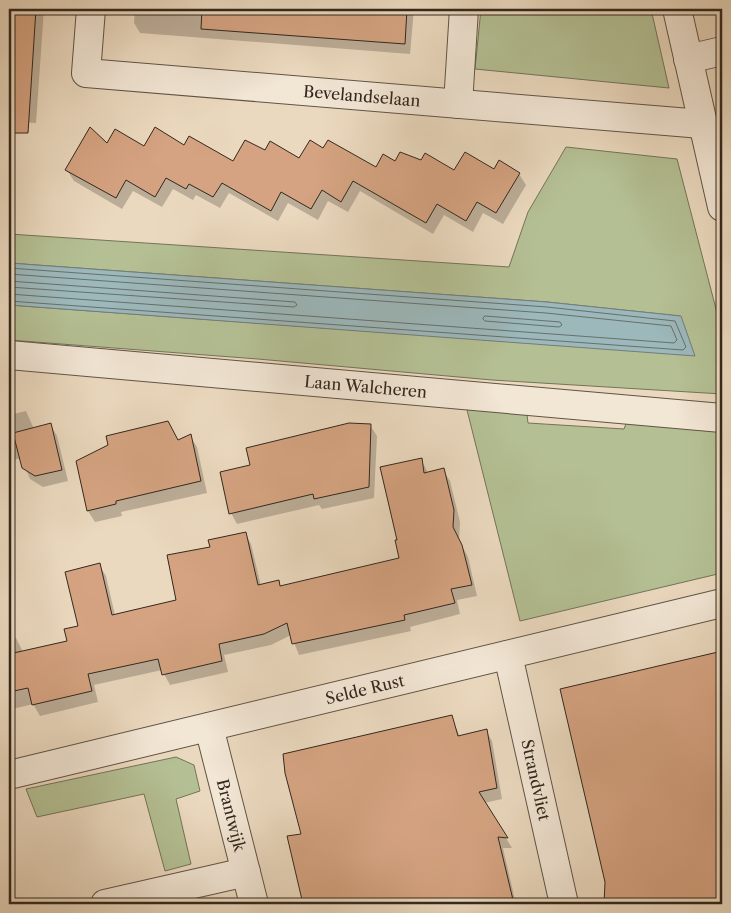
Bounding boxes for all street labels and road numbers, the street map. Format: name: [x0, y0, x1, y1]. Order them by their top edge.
street label: Bevelandselaan: [302, 81, 421, 111]
street label: Laan Walcheren: [303, 371, 428, 402]
street label: Selde Rust: [323, 670, 407, 708]
street label: Strandvliet: [517, 737, 555, 823]
street label: Brantwijk: [213, 777, 250, 854]

